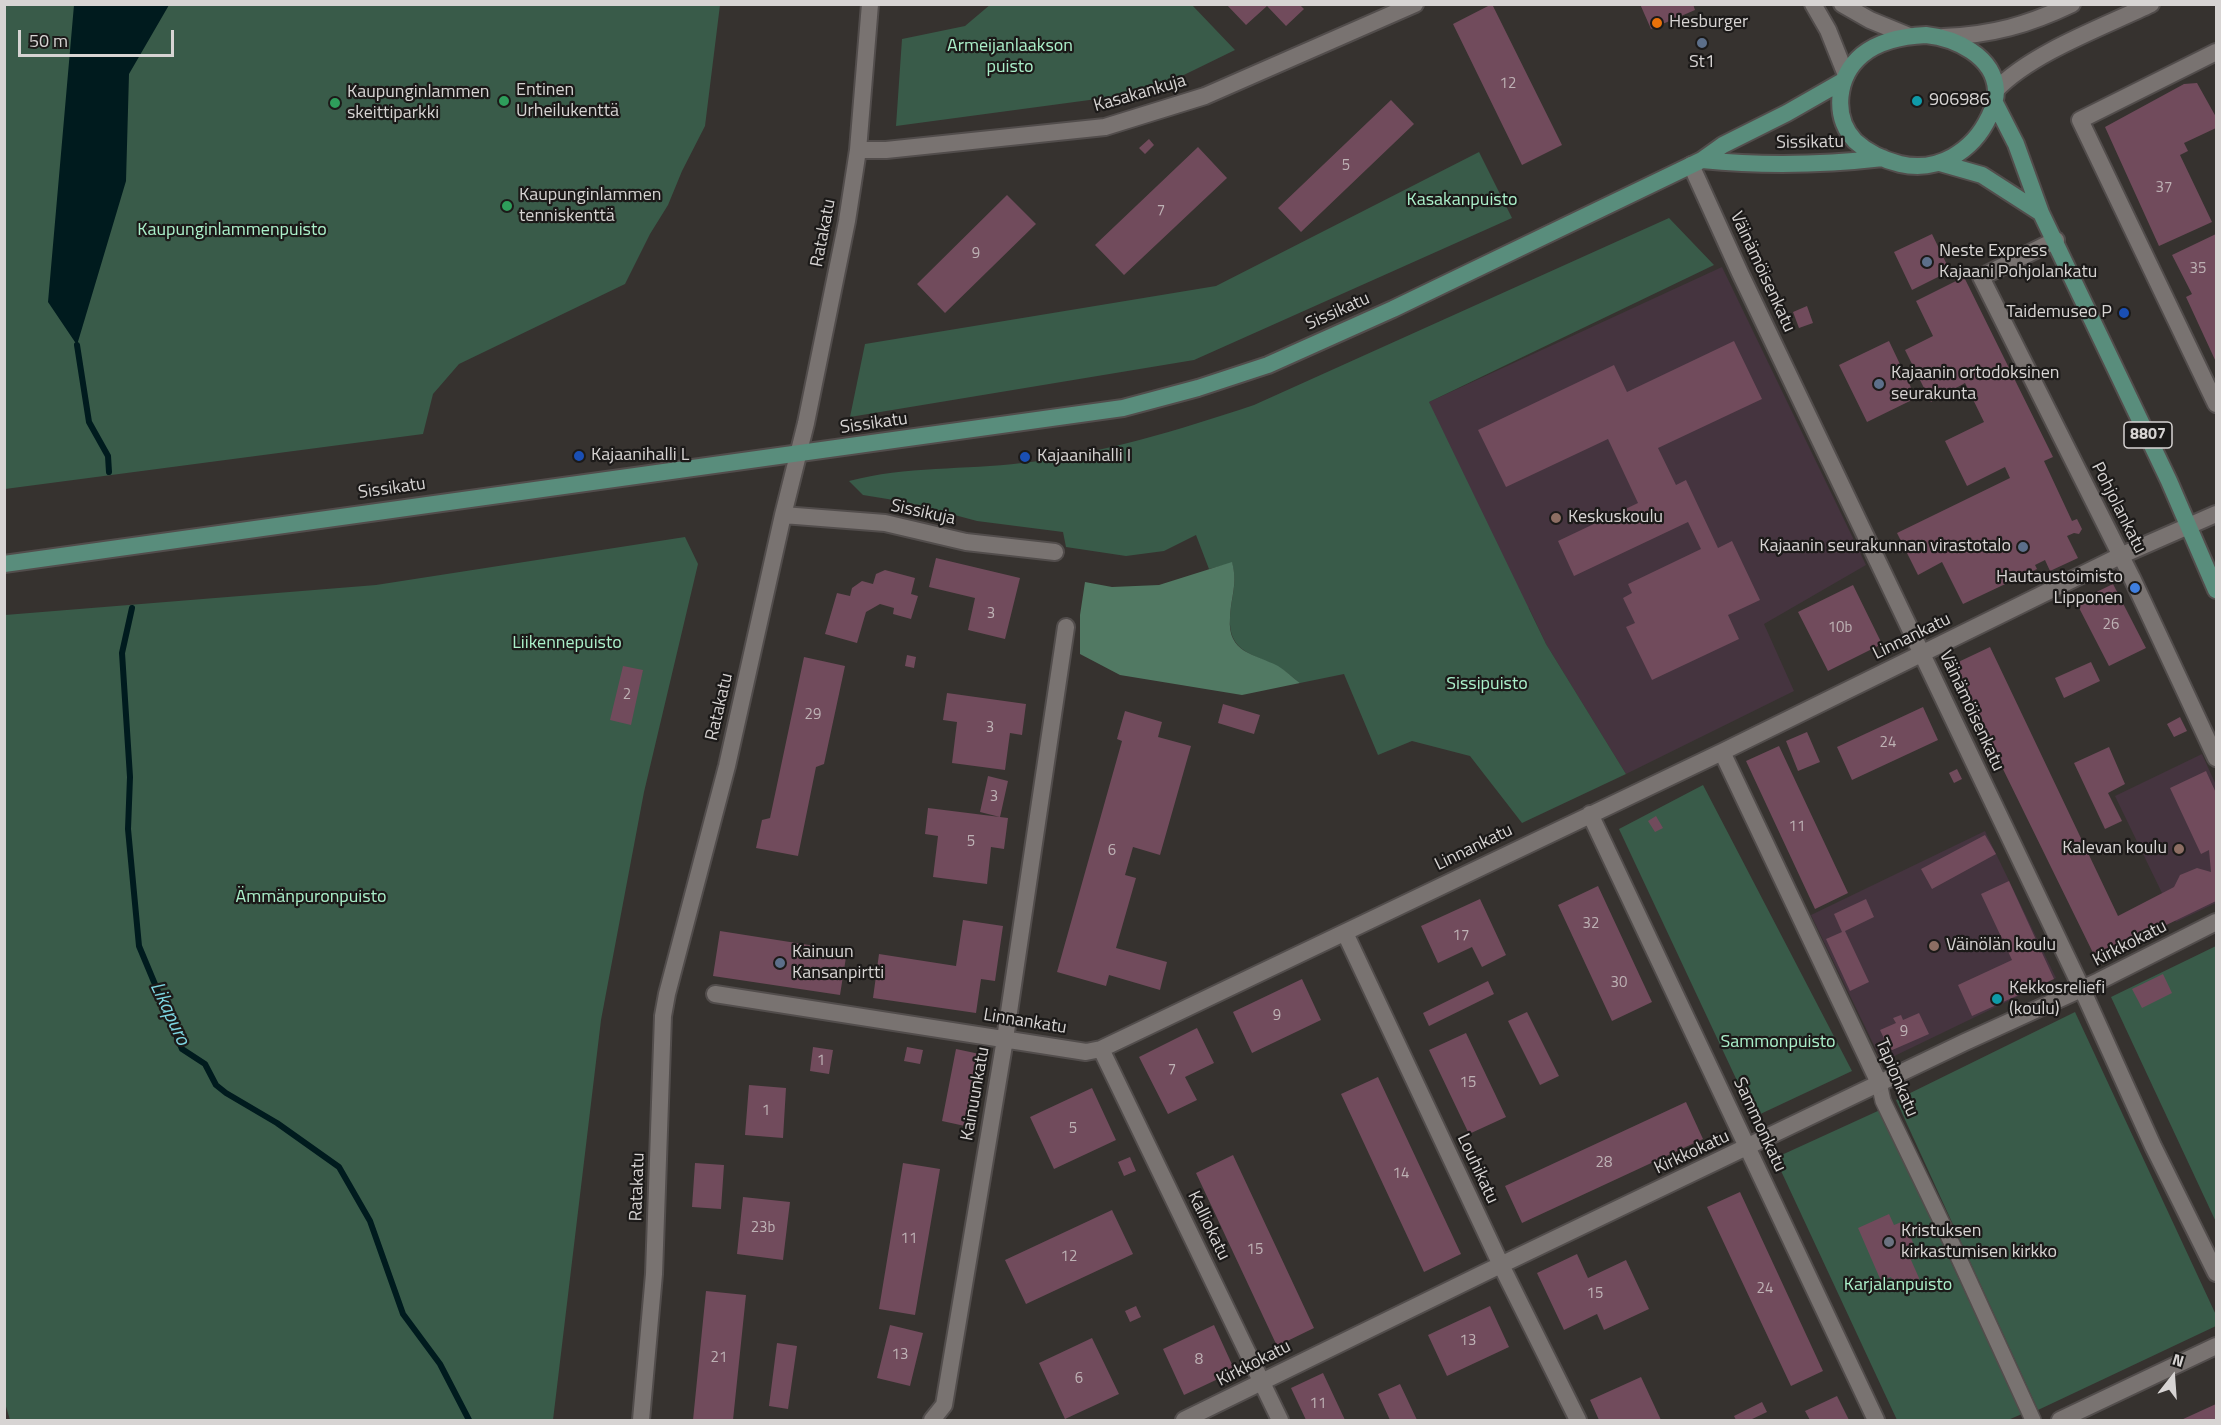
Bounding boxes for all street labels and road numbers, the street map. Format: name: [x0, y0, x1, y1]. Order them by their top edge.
street label: Kasakankuja: [1091, 71, 1189, 117]
street label: Sissikatu: [1776, 132, 1844, 154]
street label: Ratakatu: [807, 197, 841, 269]
street label: Väinämöisenkatu: [1725, 208, 1799, 336]
street label: Sissikatu: [1303, 288, 1373, 336]
street label: Sissikatu: [839, 409, 909, 439]
road number: 8807: [2124, 422, 2172, 448]
street label: Pohjolankatu: [2086, 459, 2150, 557]
street label: Sissikatu: [357, 474, 427, 504]
street label: Sissikuja: [889, 496, 957, 530]
street label: Linnankatu: [1869, 609, 1955, 665]
street label: Väinämöisenkatu: [1934, 647, 2008, 775]
street label: Ratakatu: [702, 671, 738, 743]
street label: Linnankatu: [1431, 820, 1517, 876]
street label: Kirkkokatu: [2089, 916, 2171, 972]
street label: Linnankatu: [982, 1005, 1068, 1039]
street label: Tapionkatu: [1870, 1036, 1922, 1120]
street label: Kainuunkatu: [957, 1045, 995, 1143]
street label: Sammonkatu: [1728, 1074, 1790, 1176]
street label: Kirkkokatu: [1651, 1126, 1733, 1180]
street label: Louhikatu: [1451, 1131, 1503, 1207]
street label: Ratakatu: [626, 1152, 650, 1222]
street label: Kalliokatu: [1182, 1188, 1234, 1264]
street label: Kirkkokatu: [1213, 1336, 1295, 1392]

